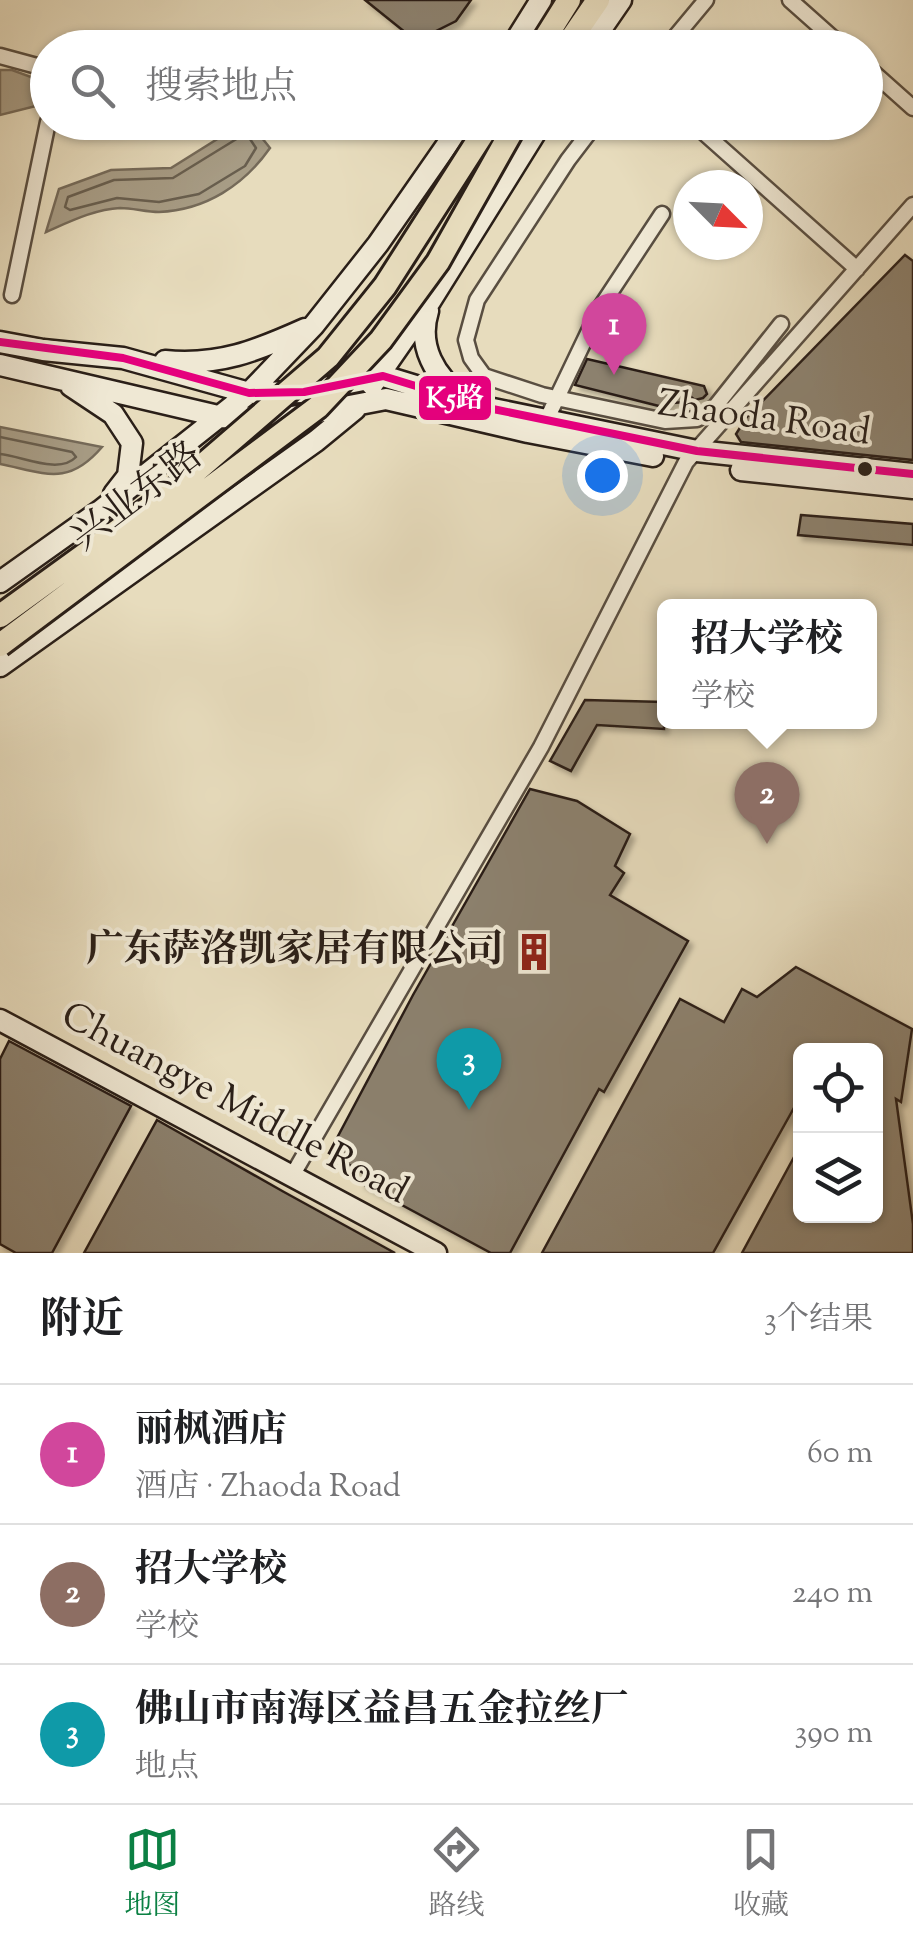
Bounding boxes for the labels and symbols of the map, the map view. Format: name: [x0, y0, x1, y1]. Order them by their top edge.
north arrow: [673, 170, 763, 260]
pin: 1: [582, 292, 646, 375]
line badge: K5路: [417, 374, 493, 422]
street label: Zhaoda Road: [654, 378, 874, 462]
text: K5路: [426, 380, 484, 420]
street label: 兴业东路: [61, 431, 215, 565]
your location: [577, 450, 628, 501]
unlabelled marker: [855, 459, 875, 479]
pin: 2: [734, 762, 800, 844]
place label: 广东萨洛凯家居有限公司: [86, 925, 504, 979]
building icon: 广东萨洛凯家居有限公司: [513, 931, 555, 973]
street label: Chuangye Middle Road: [51, 991, 417, 1219]
pin: 3: [436, 1028, 502, 1110]

